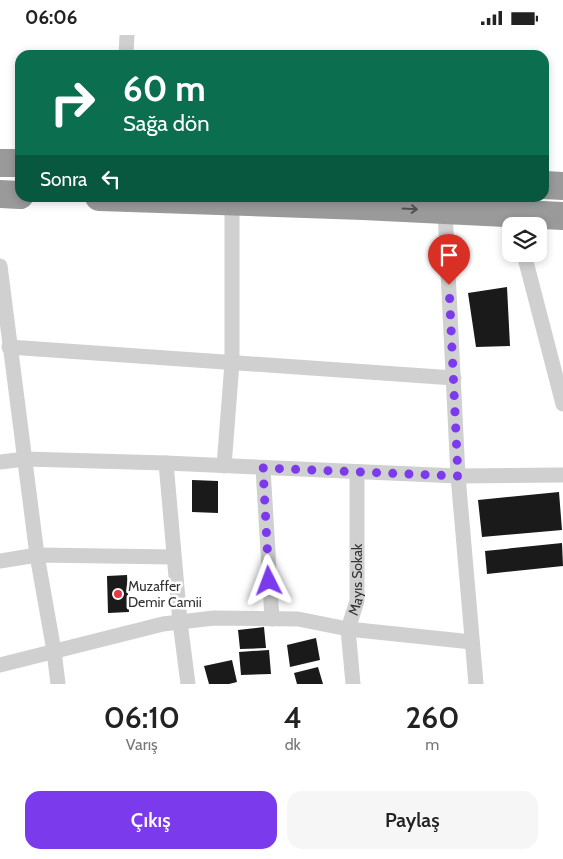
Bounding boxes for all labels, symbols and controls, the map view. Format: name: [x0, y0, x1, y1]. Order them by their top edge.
text: 06:06: [25, 6, 77, 29]
text: 60 m: [123, 67, 206, 110]
icon: right: [40, 70, 105, 135]
text: Sağa dön: [123, 110, 209, 137]
icon: left: [97, 165, 125, 193]
text: Sonra: [40, 168, 87, 191]
one-way arrow: [402, 204, 418, 213]
map controls: [502, 217, 547, 262]
button: layers: [502, 217, 547, 262]
pin: [428, 234, 470, 285]
icon: arrive: [435, 241, 463, 269]
street label: Mayıs Sokak: [344, 543, 367, 618]
position arrow: [242, 554, 294, 606]
place label: Muzaffer Demir Camii: [128, 577, 202, 611]
marker: Muzaffer Demir Camii: [112, 588, 124, 600]
text: 06:10: [104, 699, 180, 736]
text: 4: [284, 699, 302, 736]
text: 260: [405, 699, 459, 736]
text: Varış: [126, 735, 158, 754]
text: dk: [285, 735, 301, 754]
text: m: [425, 735, 439, 754]
button: Çıkış: [25, 791, 277, 849]
button: Paylaş: [287, 791, 538, 849]

